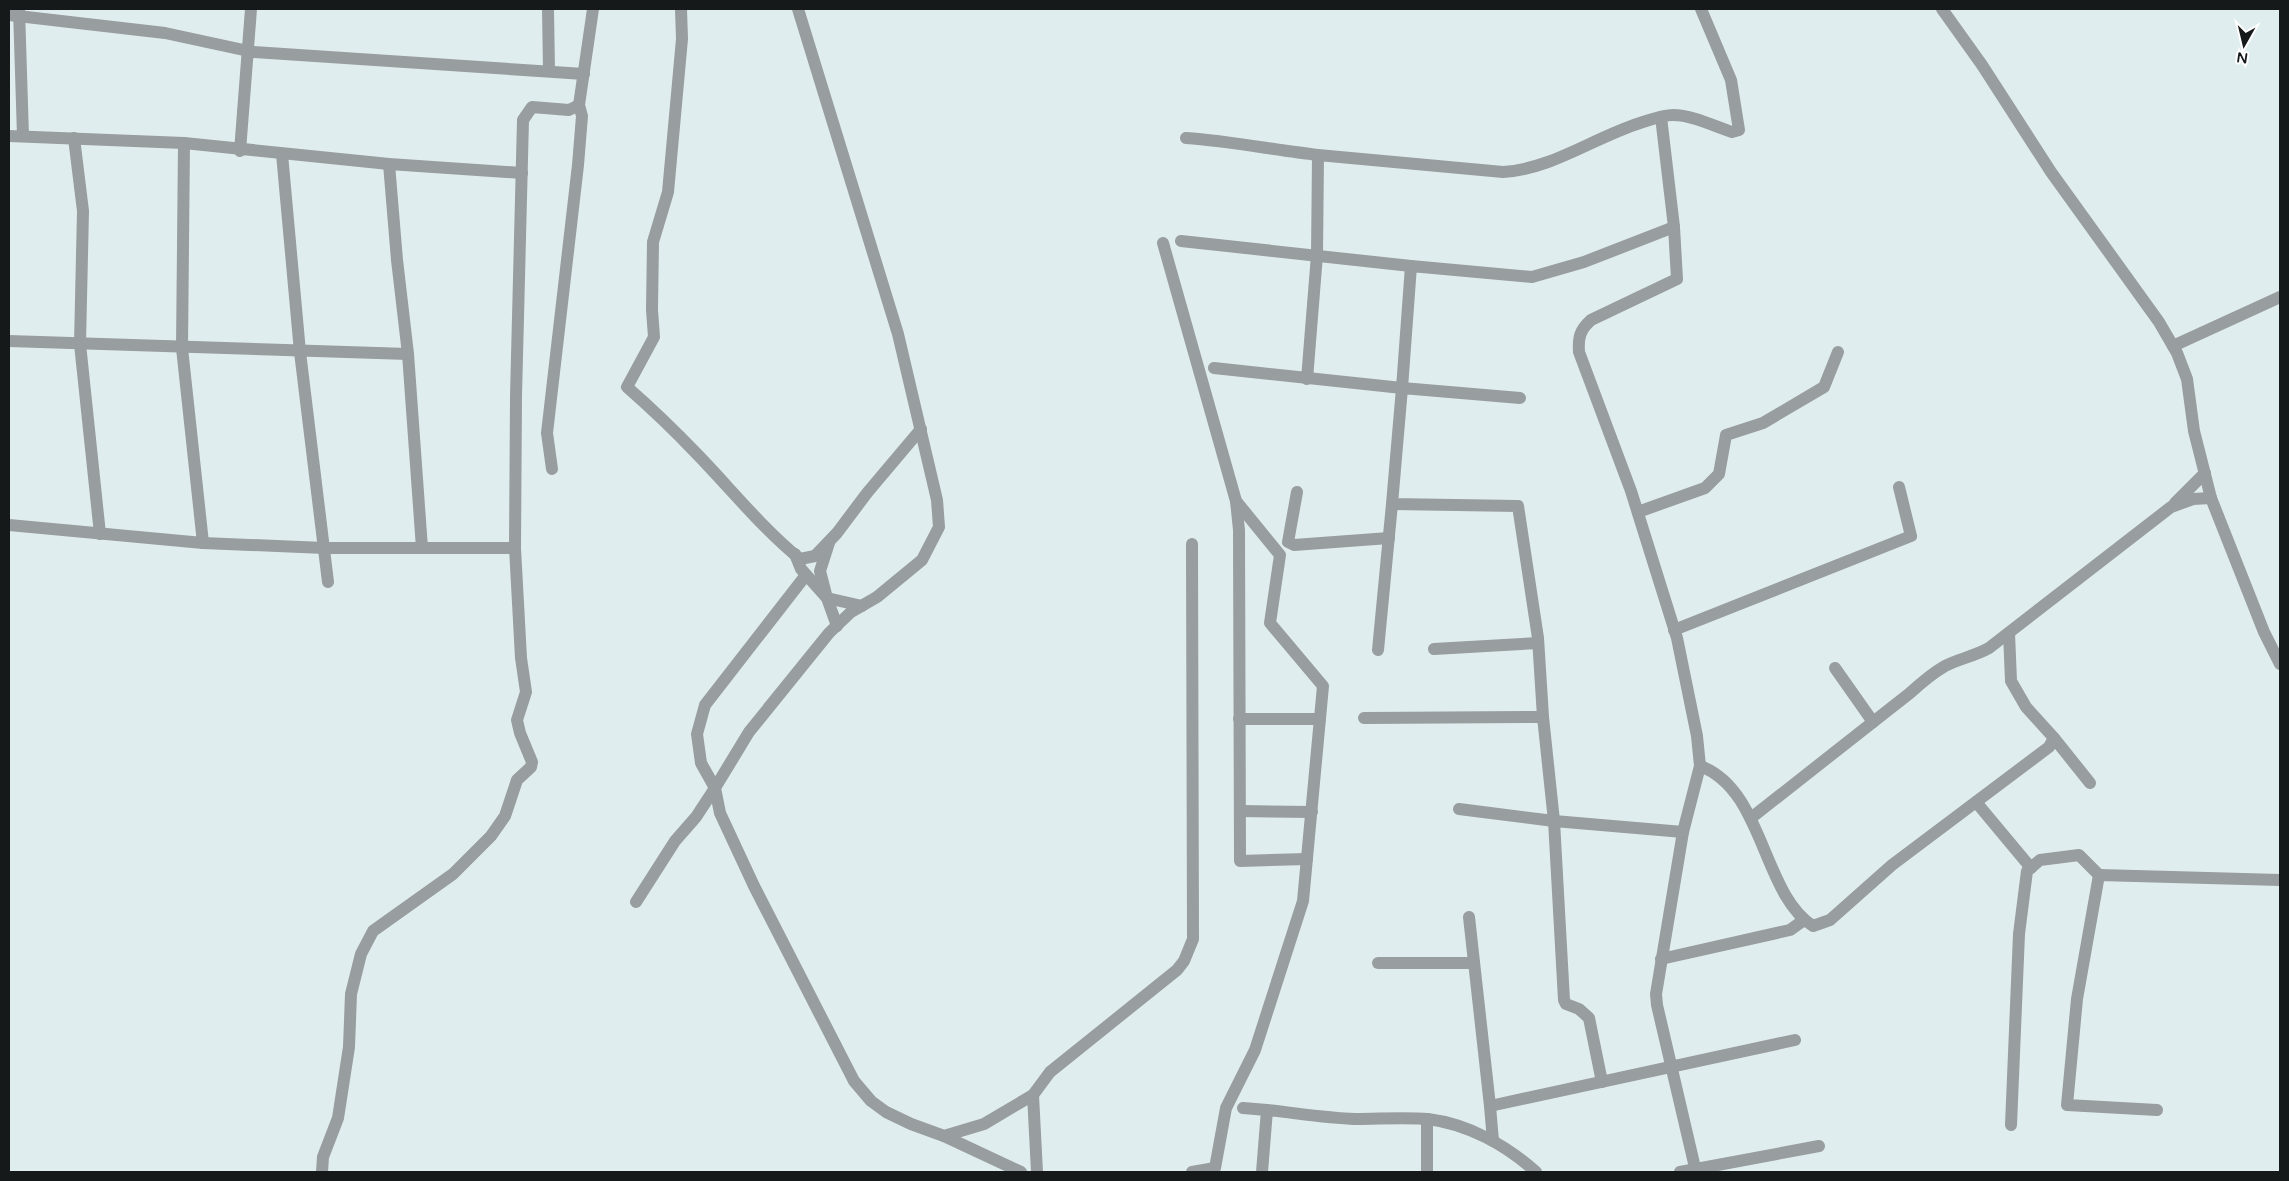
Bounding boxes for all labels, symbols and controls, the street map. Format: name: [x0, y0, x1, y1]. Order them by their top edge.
north arrow: [2219, 20, 2269, 70]
text: N: [2236, 48, 2249, 67]

